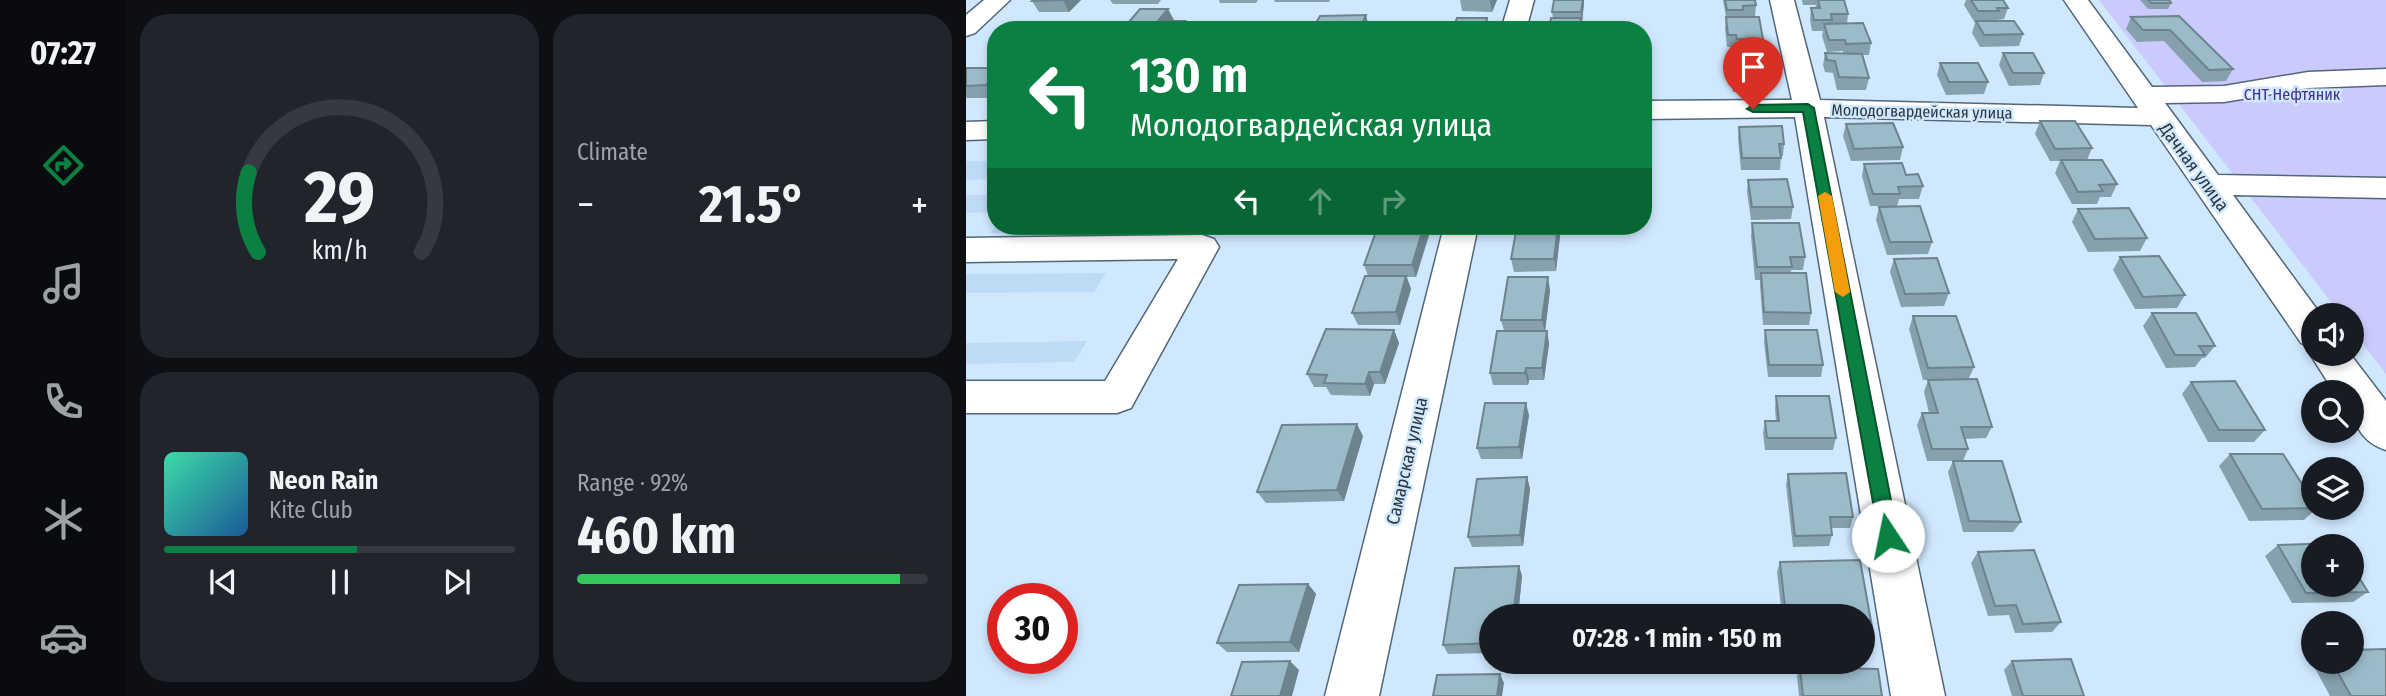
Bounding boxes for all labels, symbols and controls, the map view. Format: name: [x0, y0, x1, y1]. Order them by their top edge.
text: 07:27: [30, 34, 96, 72]
pin: [1723, 37, 1783, 109]
text: 130 m: [1130, 46, 1248, 105]
icon: arrive: [1734, 48, 1772, 86]
icon: left: [1015, 49, 1106, 140]
park label: СНТ Нефтяник: [2244, 85, 2341, 104]
street label: Молодогвардейская улица: [1831, 100, 2013, 123]
text: Молодогвардейская улица: [1130, 106, 1492, 144]
street label: Дачная улица: [2154, 117, 2234, 216]
text: Climate: [577, 138, 648, 166]
icon: directions: [39, 141, 88, 190]
text: 29: [303, 154, 375, 241]
text: 21.5°: [699, 173, 806, 236]
text: −: [577, 182, 594, 228]
text: +: [911, 182, 928, 228]
icon: left: [1228, 182, 1266, 220]
icon: ahead: [1301, 182, 1339, 220]
icon: right: [1374, 182, 1412, 220]
text: km/h: [312, 236, 367, 266]
icon: music: [39, 259, 88, 308]
map controls: [2301, 303, 2364, 674]
button: sound: [2301, 303, 2364, 366]
icon: phone: [39, 377, 88, 426]
button: search: [2301, 380, 2364, 443]
street label: Самарская улица: [1382, 395, 1432, 527]
button: layers: [2301, 457, 2364, 520]
text: Neon Rain: [269, 465, 378, 496]
text: Range · 92%: [577, 469, 688, 497]
icon: climate: [39, 495, 88, 544]
text: Kite Club: [269, 496, 353, 524]
position arrow: [1851, 499, 1925, 573]
text: 460 km: [577, 504, 736, 567]
button: +: [2301, 534, 2364, 597]
icon: previous: [204, 563, 242, 601]
icon: pause: [321, 563, 359, 601]
icon: next: [438, 563, 476, 601]
speed limit sign: 30: [987, 583, 1078, 674]
button: −: [2301, 611, 2364, 674]
icon: car: [39, 613, 88, 662]
text: 07:28 · 1 min · 150 m: [1572, 623, 1782, 654]

